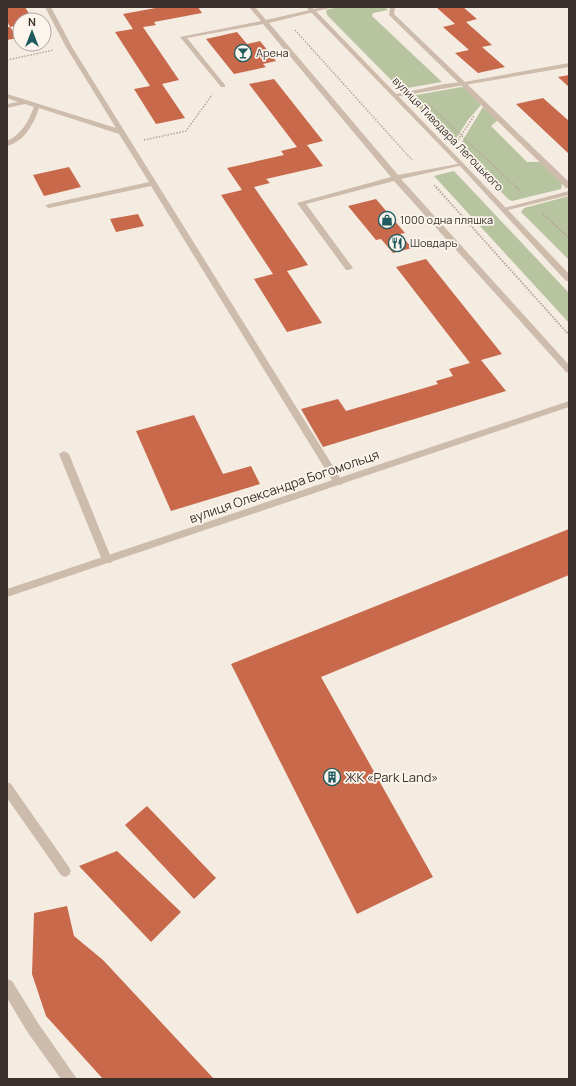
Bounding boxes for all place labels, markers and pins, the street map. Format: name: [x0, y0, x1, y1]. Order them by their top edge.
bar icon: Арена: [233, 43, 253, 63]
place label: Арена: [256, 45, 289, 60]
shop icon: 1000 одна пляшка: [377, 210, 397, 230]
place label: 1000 одна пляшка: [400, 212, 493, 227]
restaurant icon: Шовдарь: [387, 233, 407, 253]
place label: Шовдарь: [410, 235, 458, 250]
building icon: ЖК «Park Land»: [322, 767, 342, 787]
place label: ЖК «Park Land»: [345, 768, 438, 786]

